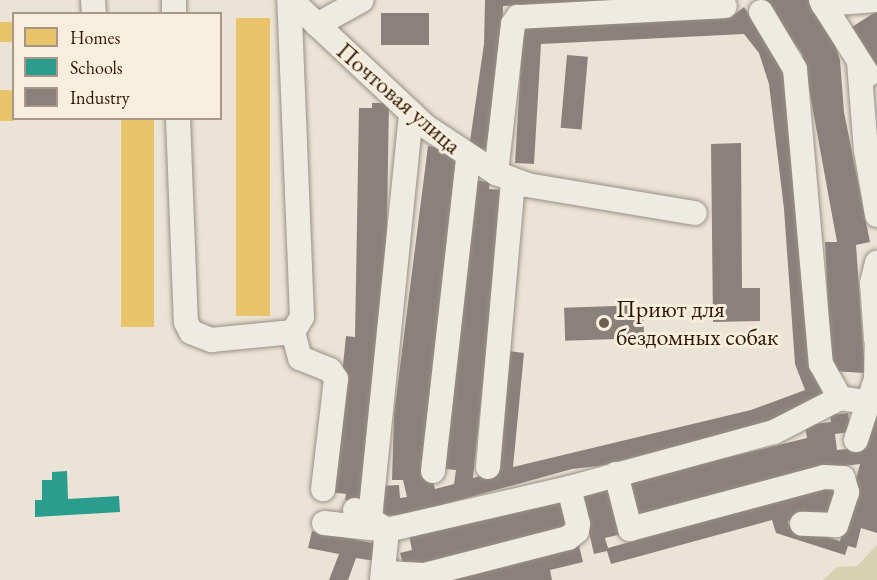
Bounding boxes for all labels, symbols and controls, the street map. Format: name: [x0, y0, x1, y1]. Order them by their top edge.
legend: [12, 12, 222, 120]
text: Homes: [70, 26, 120, 49]
street label: Почтовая улица: [331, 36, 467, 160]
text: Schools: [70, 56, 123, 79]
text: Industry: [70, 86, 130, 109]
place label: Приют для бездомных собак: [616, 295, 778, 351]
marker: Приют для бездомных собак: [597, 316, 611, 330]

